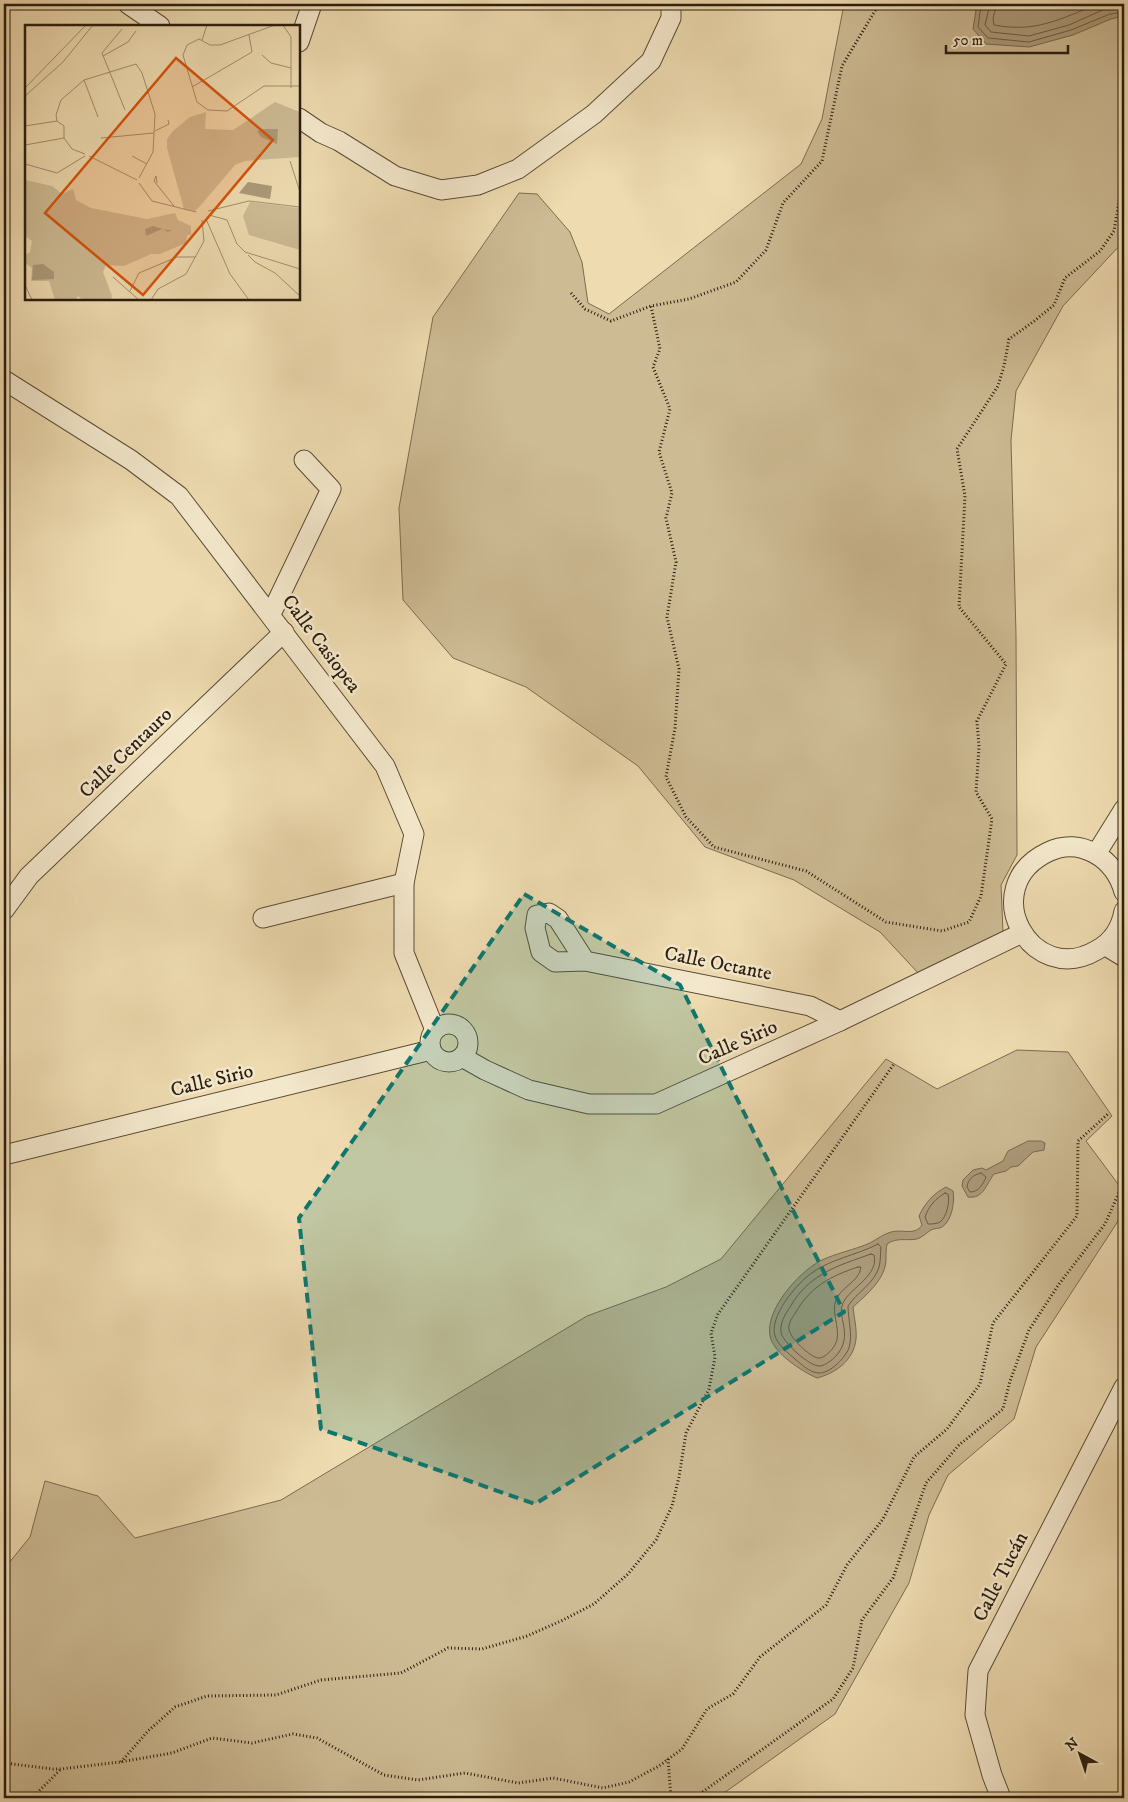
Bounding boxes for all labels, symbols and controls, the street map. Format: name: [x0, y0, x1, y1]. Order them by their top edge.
scale bar: [946, 22, 1068, 54]
inset map: [25, 25, 300, 300]
text: 50 m: [953, 31, 983, 50]
street label: Calle Casiopea: [276, 590, 366, 698]
street label: Calle Centauro: [74, 702, 178, 804]
street label: Calle Octante: [662, 941, 774, 987]
street label: Calle Sirio: [694, 1014, 782, 1072]
street label: Calle Sirio: [168, 1059, 256, 1103]
street label: Calle Tucán: [968, 1528, 1034, 1626]
north arrow: [1056, 1730, 1106, 1780]
text: N: [1062, 1734, 1083, 1755]

